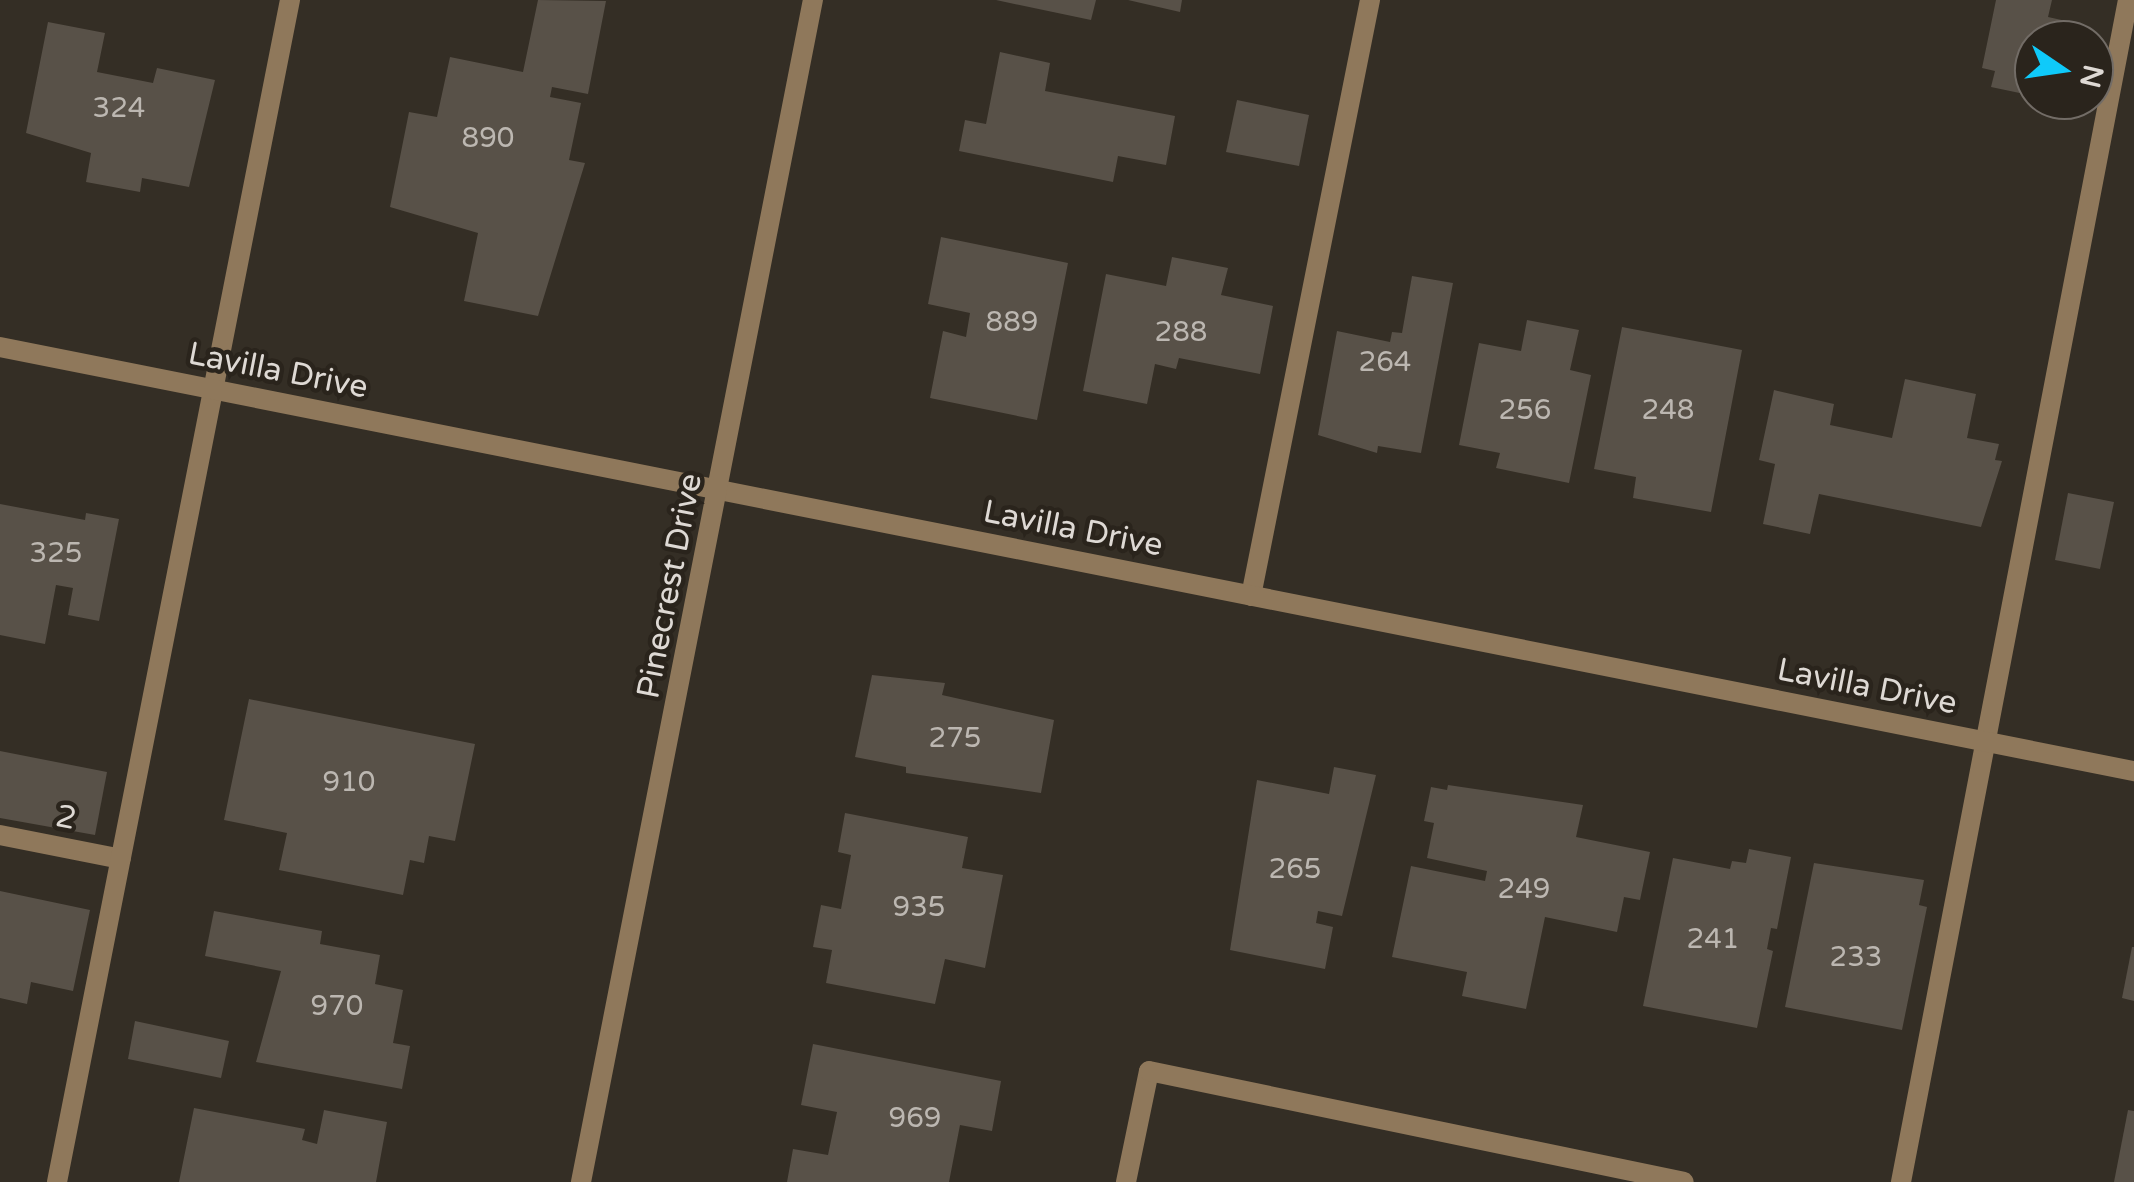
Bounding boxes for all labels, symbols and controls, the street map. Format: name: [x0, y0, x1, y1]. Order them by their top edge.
north arrow: [2014, 20, 2114, 120]
text: N: [2072, 62, 2110, 91]
house number: 324: [93, 91, 145, 125]
house number: 890: [462, 121, 514, 155]
house number: 889: [986, 305, 1038, 339]
house number: 288: [1155, 315, 1207, 349]
street label: Lavilla Drive: [185, 335, 371, 407]
house number: 264: [1359, 345, 1411, 379]
house number: 256: [1499, 393, 1551, 427]
house number: 248: [1642, 393, 1694, 427]
street label: Pinecrest Drive: [629, 470, 711, 702]
street label: Lavilla Drive: [980, 493, 1166, 565]
house number: 325: [30, 536, 82, 570]
street label: Lavilla Drive: [1774, 651, 1960, 723]
house number: 275: [929, 721, 981, 755]
house number: 910: [323, 765, 375, 799]
street label: 2: [52, 797, 80, 839]
house number: 265: [1269, 852, 1321, 886]
house number: 249: [1498, 872, 1550, 906]
house number: 935: [893, 890, 945, 924]
house number: 241: [1687, 922, 1739, 956]
house number: 233: [1830, 940, 1882, 974]
house number: 970: [311, 989, 363, 1023]
house number: 969: [889, 1101, 941, 1135]

